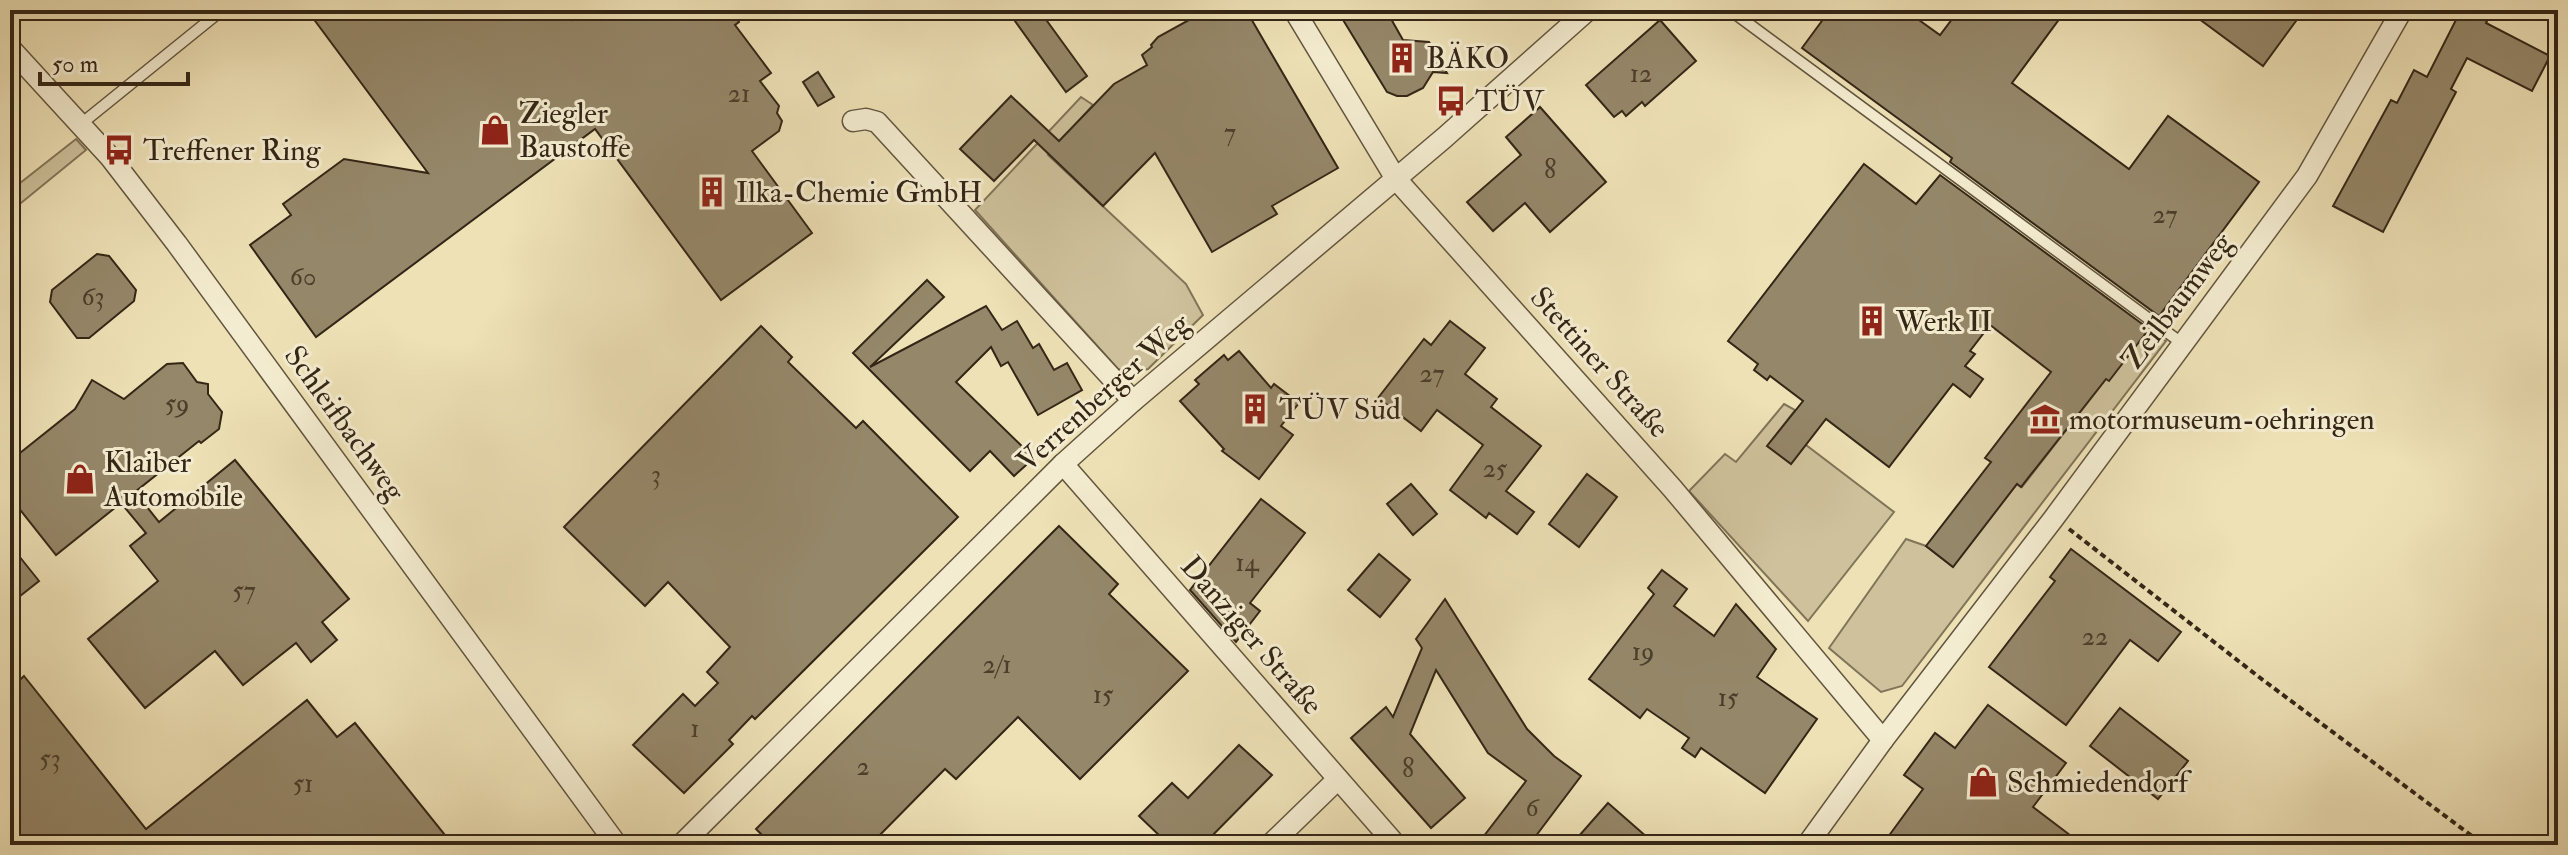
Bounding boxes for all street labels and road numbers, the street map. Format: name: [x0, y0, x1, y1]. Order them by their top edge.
street label: Zeilbaumweg: [2114, 225, 2242, 377]
street label: Stettiner Straße: [1522, 279, 1677, 446]
street label: Verrenberger Weg: [1009, 304, 1198, 480]
street label: Schleifbachweg: [276, 339, 414, 509]
street label: Danziger Straße: [1173, 548, 1331, 722]

